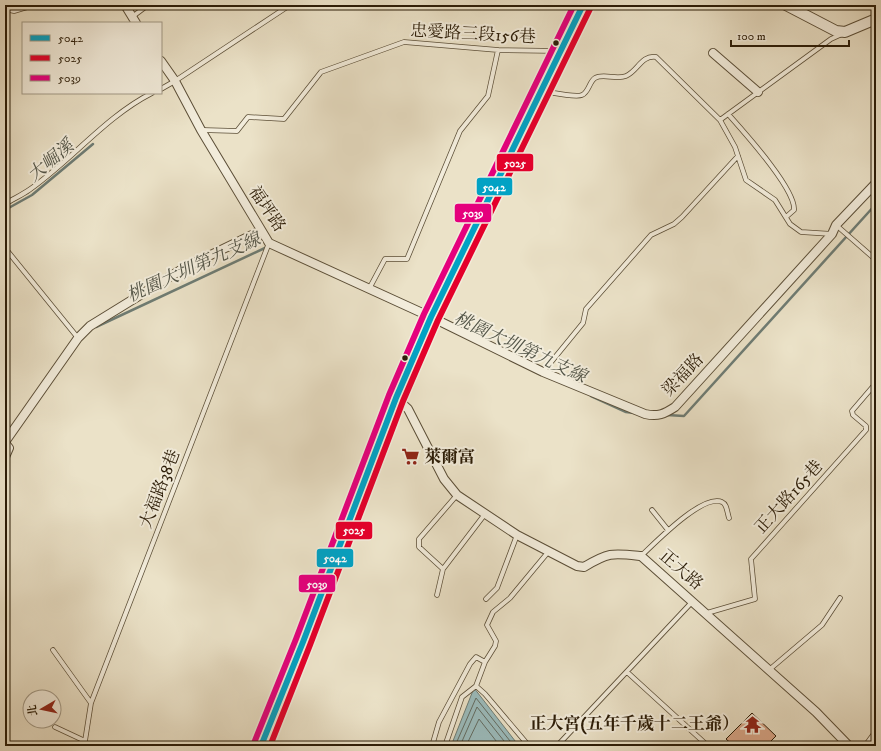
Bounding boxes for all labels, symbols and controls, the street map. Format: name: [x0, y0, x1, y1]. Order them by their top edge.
street label: 忠愛路三段156巷: [410, 20, 536, 48]
legend: [22, 22, 162, 94]
scale bar: [731, 22, 849, 48]
text: 100 m: [737, 29, 766, 44]
text: 5042: [58, 31, 83, 46]
unlabelled marker: [551, 38, 561, 48]
text: 5025: [58, 51, 82, 66]
text: 5039: [58, 71, 81, 86]
water label: 大崛溪: [23, 134, 80, 187]
line badge: 5025: [496, 153, 534, 172]
text: 5025: [503, 157, 527, 171]
line badge: 5042: [476, 177, 513, 196]
text: 5042: [481, 181, 506, 195]
street label: 福坪路: [244, 182, 290, 236]
line badge: 5039: [454, 203, 492, 223]
text: 5039: [462, 207, 484, 221]
water label: 桃園大圳第九支線: [124, 228, 266, 307]
water label: 桃園大圳第九支線: [450, 308, 592, 389]
street label: 梁福路: [658, 349, 708, 401]
unlabelled marker: [400, 353, 410, 363]
street label: 大福路38巷: [135, 446, 185, 532]
place label: 萊爾富: [424, 446, 475, 468]
supermarket icon: 萊爾富: [401, 447, 421, 467]
street label: 正大路165巷: [750, 456, 828, 538]
line badge: 5025: [335, 521, 373, 540]
text: 5025: [342, 524, 366, 538]
street label: 正大路: [655, 545, 707, 595]
line badge: 5042: [316, 548, 354, 568]
text: 5042: [322, 552, 347, 566]
line badge: 5039: [298, 574, 336, 593]
text: 5039: [306, 578, 328, 592]
north arrow: [22, 689, 62, 729]
text: 北: [25, 704, 41, 717]
place label: 正大宮(五年千歲十二王爺）: [529, 713, 739, 735]
temple icon: 正大宮(五年千歲十二王爺）: [742, 714, 762, 734]

